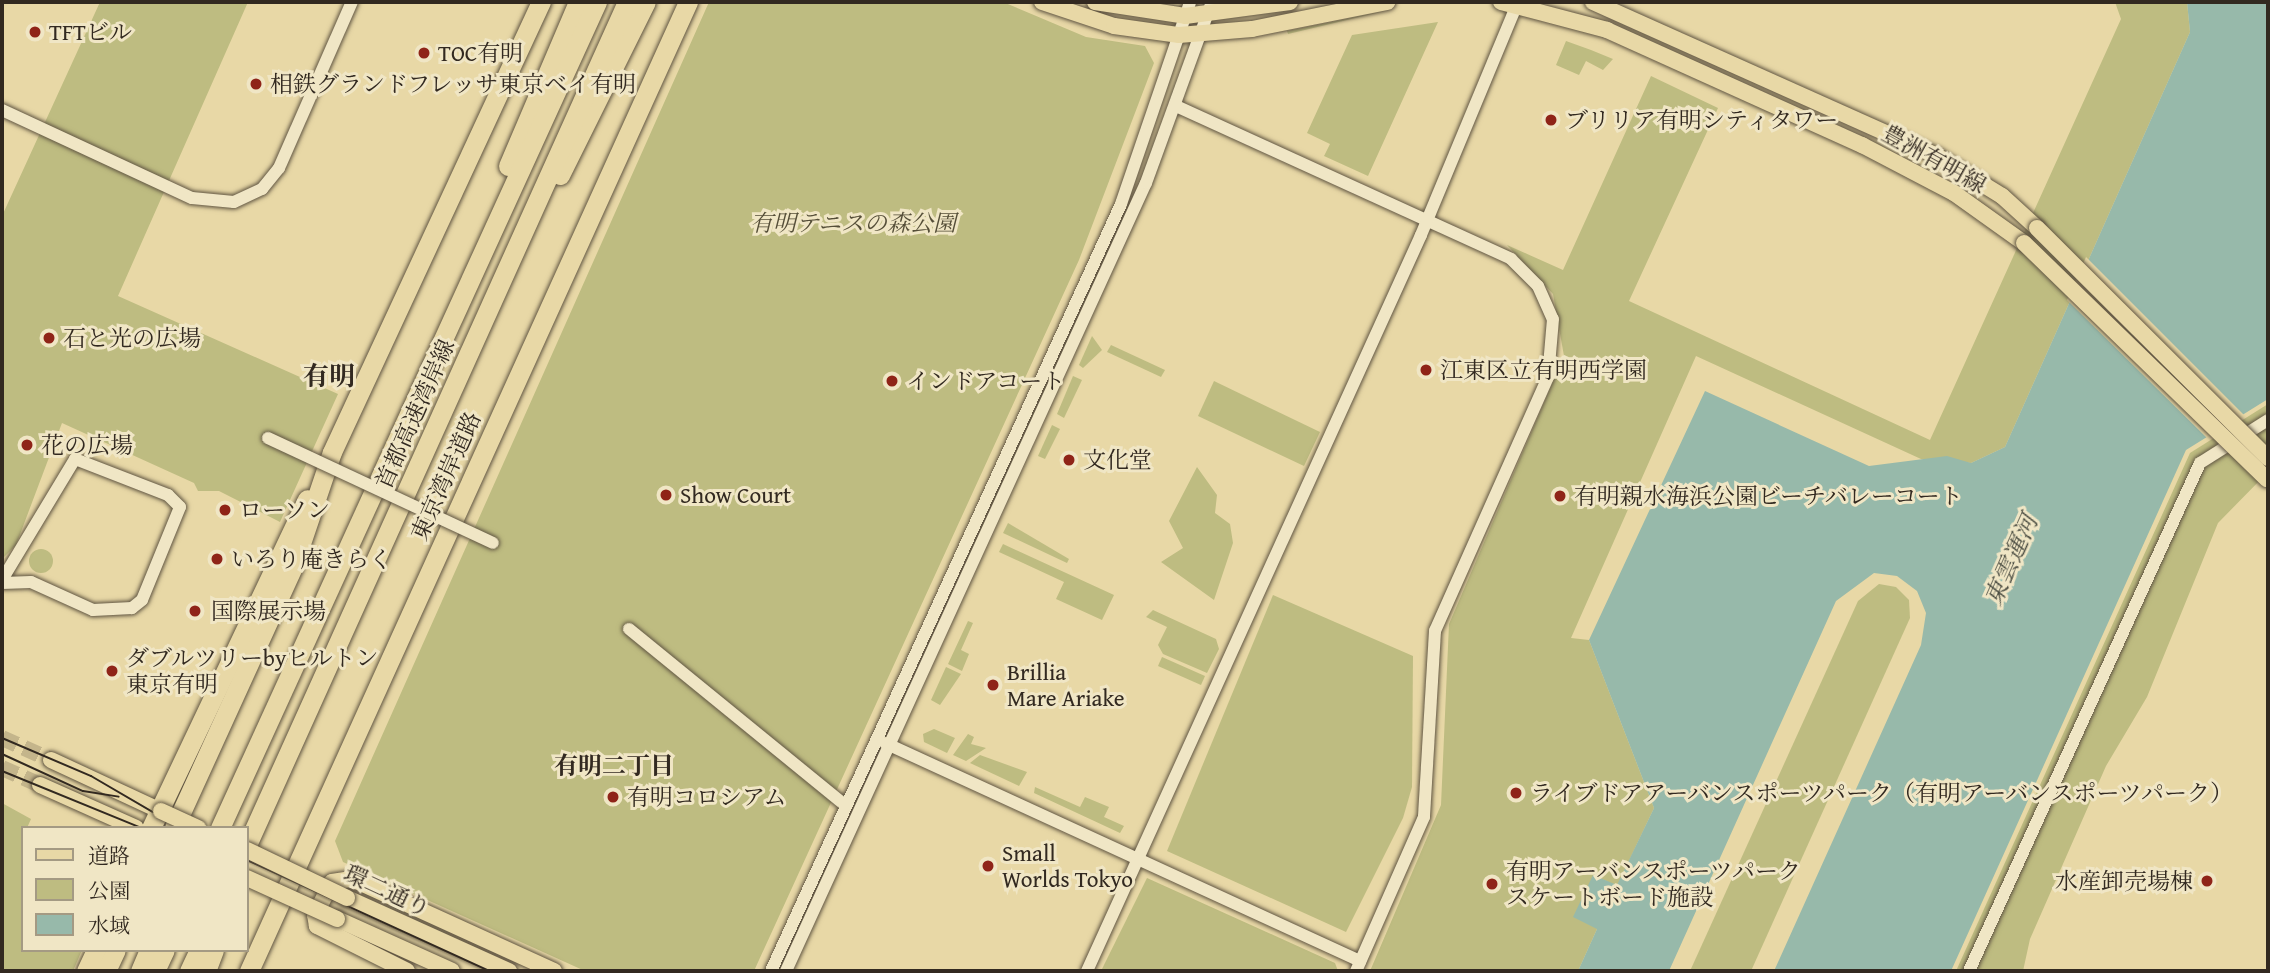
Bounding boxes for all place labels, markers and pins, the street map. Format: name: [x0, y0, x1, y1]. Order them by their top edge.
place label: TFTビル: [49, 18, 132, 46]
marker: TFTビル: [27, 24, 43, 40]
place label: TOC有明: [438, 39, 523, 67]
marker: TOC有明: [416, 45, 432, 61]
place label: 相鉄グランドフレッサ東京ベイ有明: [270, 70, 638, 98]
marker: 相鉄グランドフレッサ東京ベイ有明: [248, 76, 264, 92]
place label: ブリリア有明シティタワー: [1565, 106, 1841, 134]
marker: ブリリア有明シティタワー: [1543, 112, 1559, 128]
place label: 石と光の広場: [63, 324, 201, 352]
marker: 石と光の広場: [41, 330, 57, 346]
place label: 江東区立有明西学園: [1440, 356, 1647, 384]
marker: 江東区立有明西学園: [1418, 362, 1434, 378]
place label: インドアコート: [906, 367, 1067, 395]
marker: インドアコート: [884, 373, 900, 389]
place label: 花の広場: [41, 431, 133, 459]
marker: 花の広場: [19, 437, 35, 453]
place label: 文化堂: [1083, 446, 1152, 474]
marker: 文化堂: [1061, 452, 1077, 468]
place label: Show Court: [680, 481, 791, 509]
place label: 有明親水海浜公園ビーチバレーコート: [1574, 482, 1964, 510]
marker: Show Court: [658, 487, 674, 503]
marker: 有明親水海浜公園ビーチバレーコート: [1552, 488, 1568, 504]
place label: ローソン: [239, 496, 331, 524]
marker: ローソン: [217, 502, 233, 518]
place label: いろり庵きらく: [231, 545, 392, 573]
marker: いろり庵きらく: [209, 551, 225, 567]
place label: 国際展示場: [211, 597, 326, 625]
marker: 国際展示場: [185, 601, 205, 621]
place label: ダブルツリーbyヒルトン 東京有明: [126, 644, 379, 698]
place label: Brillia Mare Ariake: [1007, 658, 1124, 712]
marker: ダブルツリーbyヒルトン 東京有明: [104, 663, 120, 679]
marker: Brillia Mare Ariake: [985, 677, 1001, 693]
place label: ライブドアアーバンスポーツパーク（有明アーバンスポーツパーク）: [1530, 779, 2242, 807]
place label: 有明コロシアム: [627, 783, 788, 811]
marker: ライブドアアーバンスポーツパーク（有明アーバンスポーツパーク）: [1508, 785, 1524, 801]
marker: 有明コロシアム: [605, 789, 621, 805]
place label: Small Worlds Tokyo: [1002, 839, 1133, 893]
place label: 有明アーバンスポーツパーク スケートボード施設: [1506, 857, 1804, 911]
marker: Small Worlds Tokyo: [980, 858, 996, 874]
place label: 水産卸売場棟: [2055, 867, 2193, 895]
marker: 水産卸売場棟: [2199, 873, 2215, 889]
marker: 有明アーバンスポーツパーク スケートボード施設: [1484, 876, 1500, 892]

